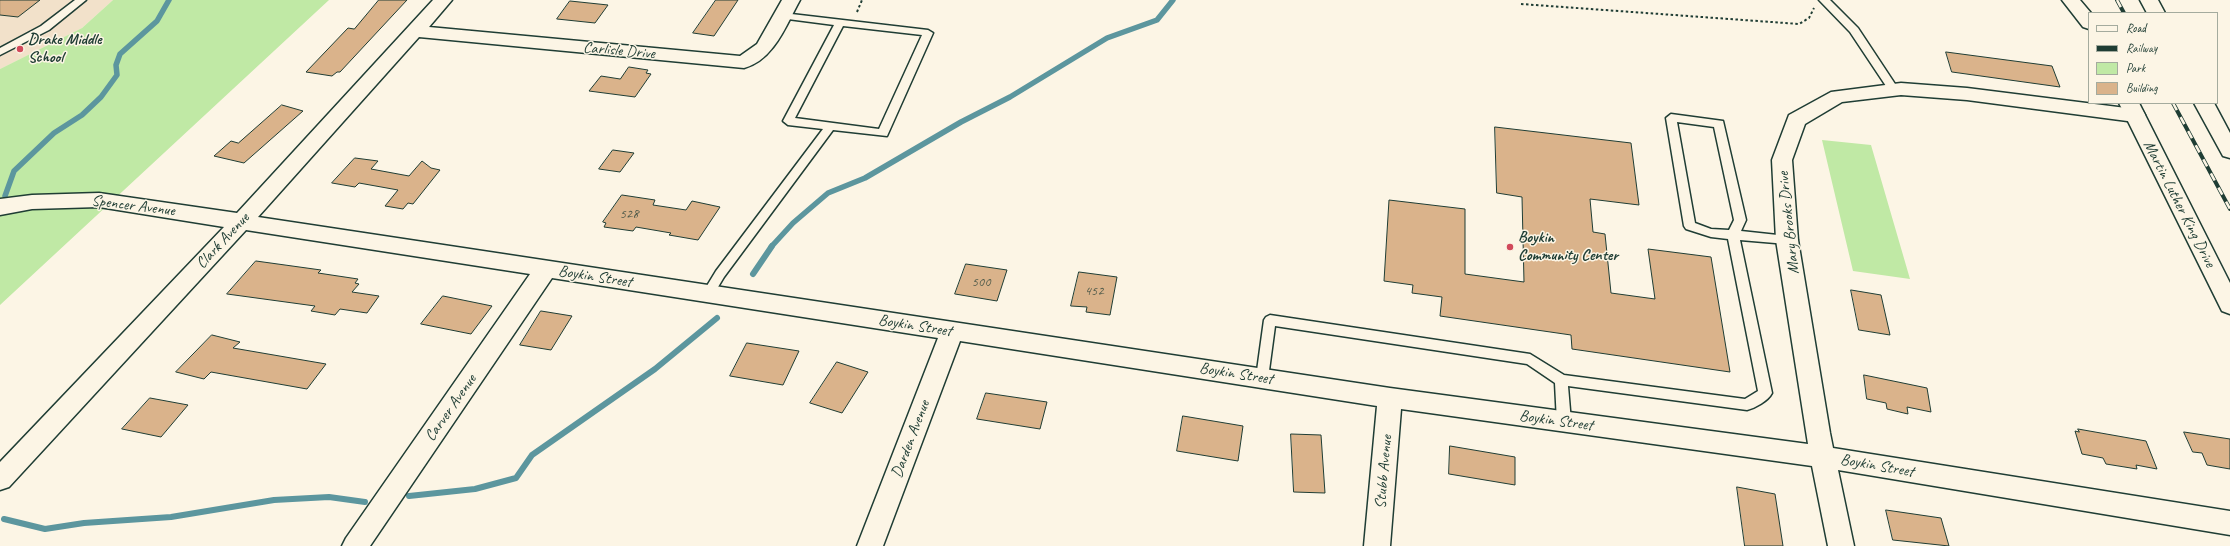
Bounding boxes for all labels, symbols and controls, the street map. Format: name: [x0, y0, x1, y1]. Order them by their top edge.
legend: [2088, 12, 2218, 104]
text: Road: [2126, 20, 2146, 36]
place label: Drake Middle School: [28, 30, 102, 68]
street label: Carlisle Drive: [582, 38, 656, 64]
text: Railway: [2126, 40, 2157, 56]
marker: Drake Middle School: [15, 44, 25, 54]
text: Park: [2126, 60, 2145, 76]
text: Building: [2126, 80, 2158, 96]
street label: Martin Luther King Drive: [2139, 137, 2219, 271]
street label: Mary Brooks Drive: [1774, 171, 1804, 275]
street label: Spencer Avenue: [90, 191, 176, 221]
house number: 528: [620, 206, 638, 222]
street label: Clark Avenue: [192, 209, 254, 273]
place label: Boykin Community Center: [1518, 228, 1618, 266]
marker: Boykin Community Center: [1505, 242, 1515, 252]
street label: Boykin Street: [557, 262, 633, 292]
house number: 500: [972, 274, 990, 290]
house number: 452: [1085, 283, 1103, 299]
street label: Boykin Street: [877, 311, 953, 341]
street label: Boykin Street: [1198, 359, 1274, 389]
street label: Carver Avenue: [421, 371, 481, 445]
street label: Darden Avenue: [887, 398, 935, 480]
street label: Boykin Street: [1518, 406, 1594, 436]
street label: Stubb Avenue: [1371, 434, 1397, 510]
street label: Boykin Street: [1839, 450, 1915, 482]

